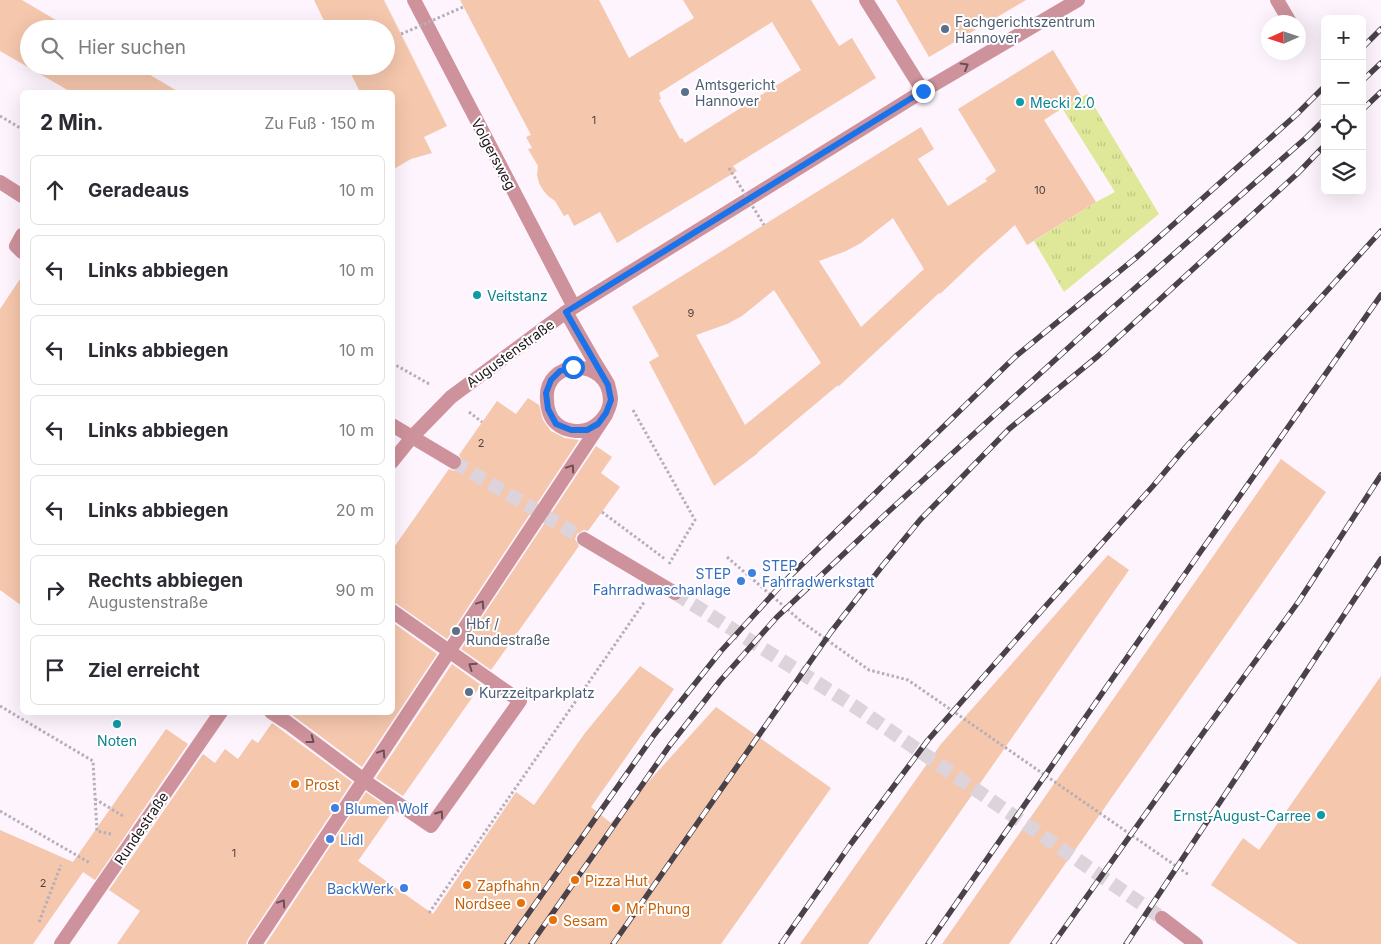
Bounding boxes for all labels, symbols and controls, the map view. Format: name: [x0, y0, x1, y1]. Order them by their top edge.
place label: Fachgerichtszentrum Hannover: [955, 13, 1095, 46]
north arrow: [1261, 15, 1306, 60]
map controls: [1321, 15, 1366, 195]
button: +: [1321, 15, 1366, 60]
search box: [20, 20, 395, 75]
marker: Fachgerichtszentrum Hannover: [939, 23, 951, 35]
icon: search: [38, 34, 66, 62]
text: Hier suchen: [78, 36, 186, 59]
button: −: [1321, 60, 1366, 105]
one-way arrow: [960, 63, 969, 73]
place label: Amtsgericht Hannover: [695, 76, 776, 109]
route end: [912, 80, 935, 103]
marker: Amtsgericht Hannover: [679, 86, 691, 98]
place label: Mecki 2.0: [1030, 94, 1095, 111]
marker: Mecki 2.0: [1014, 96, 1026, 108]
button: locate: [1321, 105, 1366, 150]
text: 2 Min.: [40, 110, 104, 135]
text: Zu Fuß · 150 m: [264, 113, 375, 133]
house number: 1: [592, 113, 596, 127]
street label: Volgersweg: [468, 116, 520, 192]
button: layers: [1321, 150, 1366, 195]
icon: ahead: [41, 176, 69, 204]
text: Geradeaus: [88, 179, 189, 202]
text: 10 m: [339, 180, 374, 200]
house number: 10: [1034, 183, 1046, 197]
icon: left: [41, 256, 69, 284]
text: Links abbiegen: [88, 259, 229, 282]
text: 10 m: [339, 260, 374, 280]
place label: Veitstanz: [487, 287, 548, 304]
marker: Veitstanz: [471, 289, 483, 301]
house number: 9: [688, 306, 695, 320]
street label: Augustenstraße: [463, 315, 557, 391]
icon: left: [41, 336, 69, 364]
text: Links abbiegen: [88, 339, 229, 362]
text: 10 m: [339, 340, 374, 360]
route start: [562, 356, 585, 379]
icon: left: [41, 416, 69, 444]
text: Links abbiegen: [88, 419, 229, 442]
text: 10 m: [339, 420, 374, 440]
house number: 2: [478, 436, 484, 450]
one-way arrow: [565, 464, 574, 474]
icon: left: [41, 496, 69, 524]
text: Links abbiegen: [88, 499, 229, 522]
text: 20 m: [336, 500, 374, 520]
place label: STEP Fahrradwerkstatt: [762, 557, 875, 590]
place label: STEP Fahrradwaschanlage: [593, 565, 731, 598]
marker: STEP Fahrradwerkstatt: [746, 567, 758, 579]
text: Rechts abbiegen: [88, 569, 243, 592]
marker: STEP Fahrradwaschanlage: [735, 575, 747, 587]
icon: right: [41, 576, 69, 604]
text: 90 m: [335, 580, 374, 600]
text: Augustenstraße: [88, 592, 208, 612]
one-way arrow: [475, 600, 484, 609]
place label: Hbf / Rundestraße: [466, 615, 550, 648]
marker: Hbf / Rundestraße: [450, 625, 462, 637]
icon: arrive: [41, 656, 69, 684]
text: Ziel erreicht: [88, 659, 200, 682]
one-way arrow: [468, 663, 477, 672]
place label: Kurzzeitparkplatz: [479, 684, 595, 701]
marker: Kurzzeitparkplatz: [463, 686, 475, 698]
marker: Noten: [111, 718, 123, 730]
place label: Noten: [97, 732, 137, 749]
one-way arrow: [305, 735, 314, 743]
one-way arrow: [375, 750, 385, 759]
place label: Prost: [305, 776, 340, 793]
marker: Prost: [289, 778, 301, 790]
street label: Rundestraße: [110, 788, 172, 868]
place label: Blumen Wolf: [345, 800, 429, 817]
marker: Blumen Wolf: [329, 802, 341, 814]
place label: Ernst-August-Carree: [1173, 807, 1311, 824]
marker: Ernst-August-Carree: [1315, 809, 1327, 821]
one-way arrow: [434, 810, 443, 820]
place label: Lidl: [340, 831, 363, 848]
marker: Lidl: [324, 833, 336, 845]
house number: 1: [232, 846, 236, 860]
place label: Pizza Hut: [585, 872, 648, 889]
marker: Pizza Hut: [569, 874, 581, 886]
house number: 2: [40, 876, 46, 890]
place label: Zapfhahn: [477, 877, 540, 894]
marker: Zapfhahn: [461, 879, 473, 891]
place label: BackWerk: [327, 880, 394, 897]
marker: BackWerk: [398, 882, 410, 894]
place label: Nordsee: [455, 895, 511, 912]
marker: Nordsee: [515, 897, 527, 909]
one-way arrow: [276, 900, 285, 909]
place label: Mr Phung: [626, 900, 690, 917]
marker: Mr Phung: [610, 902, 622, 914]
place label: Sesam: [563, 912, 608, 929]
marker: Sesam: [547, 914, 559, 926]

